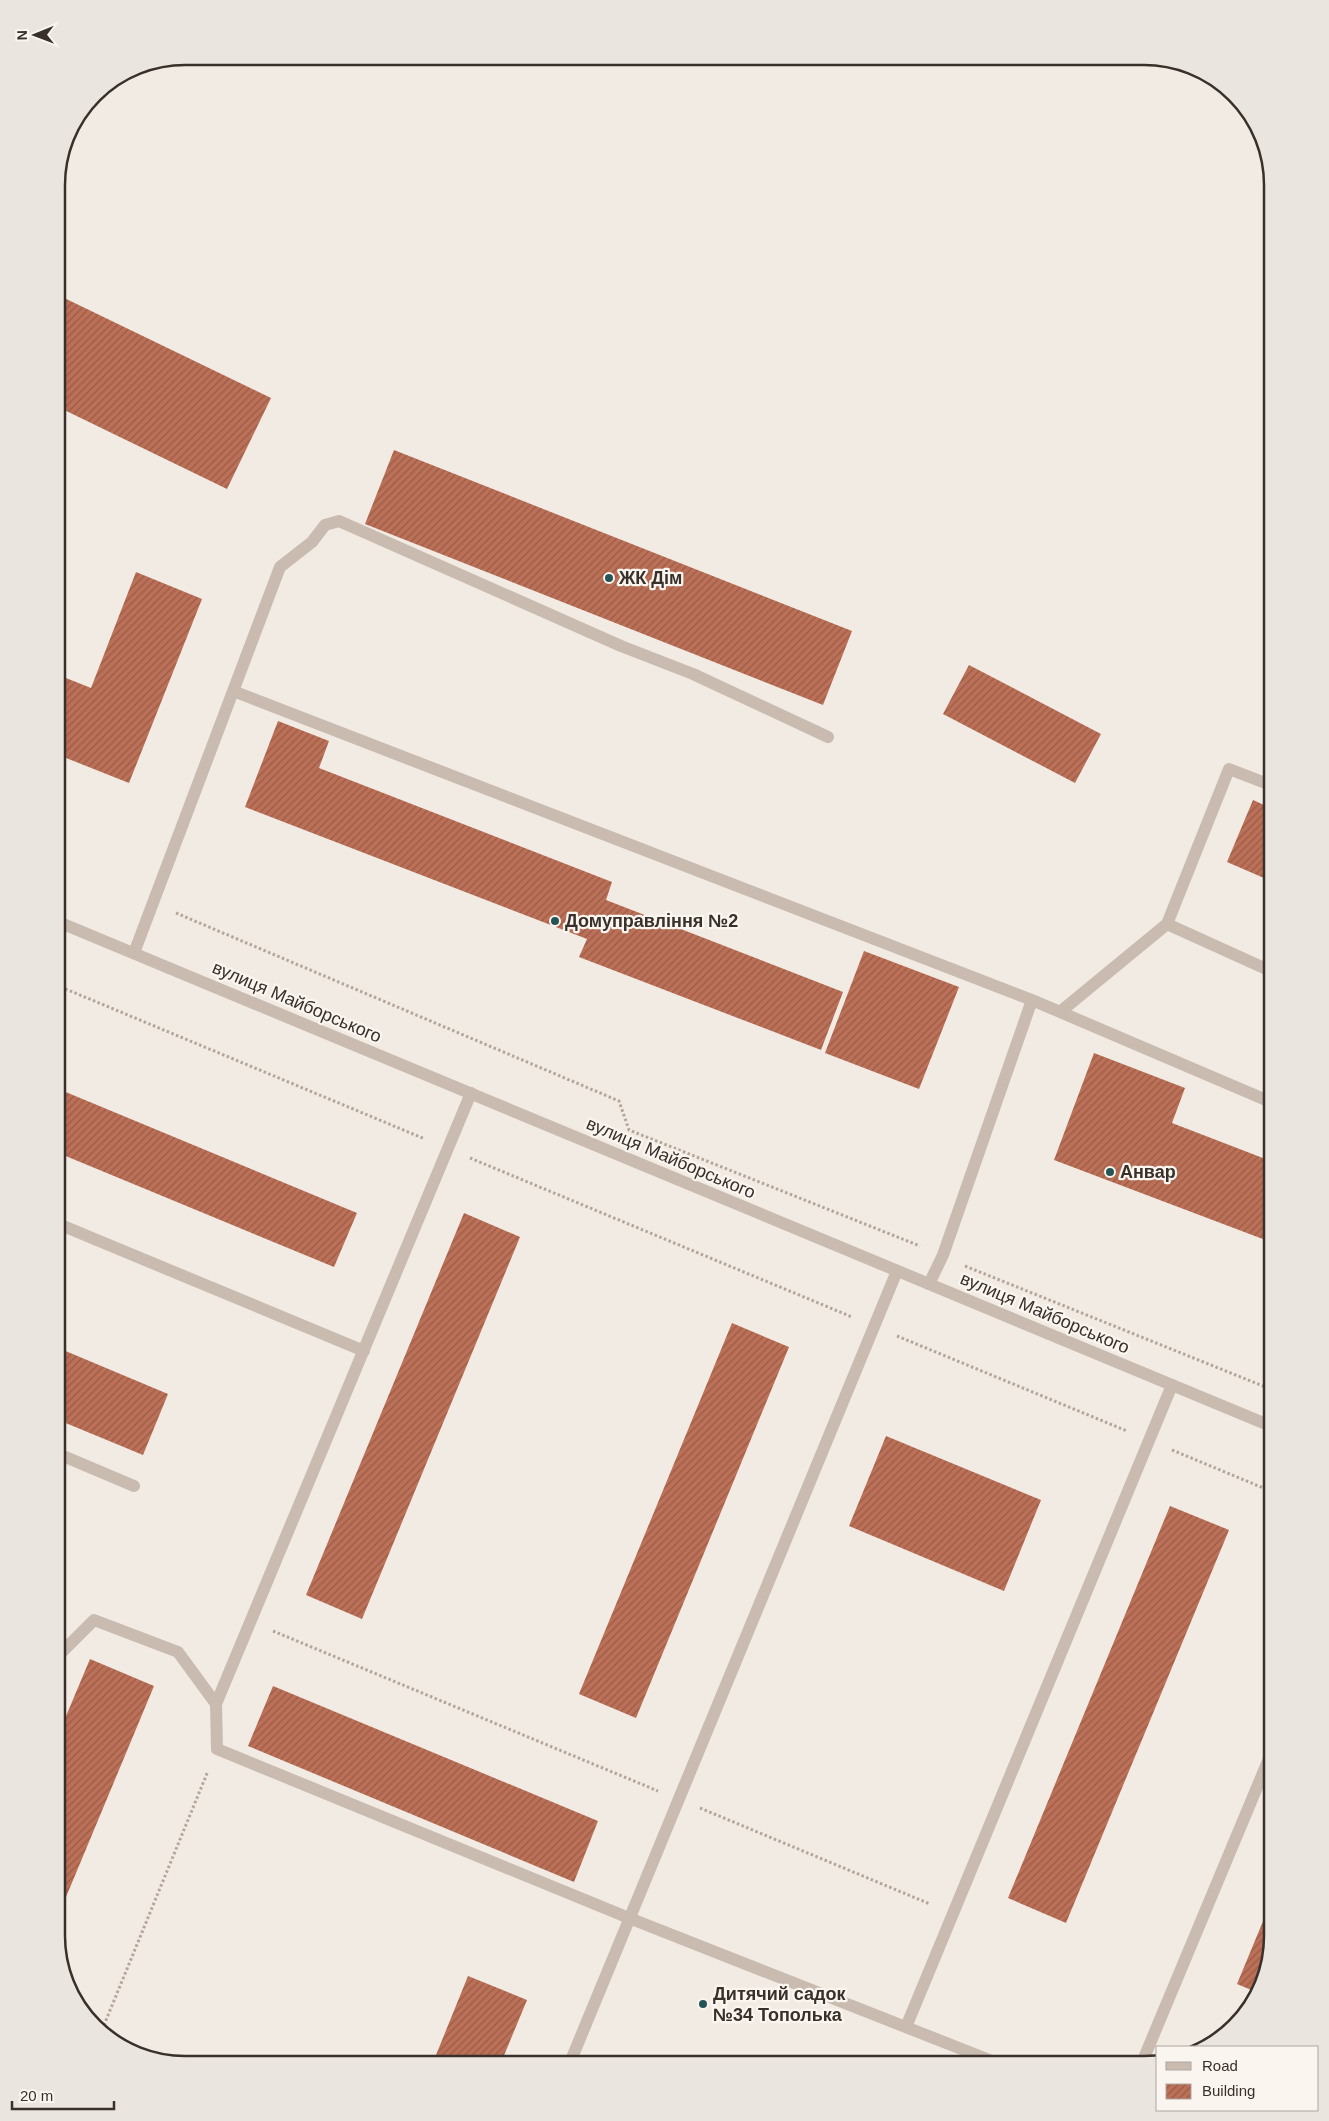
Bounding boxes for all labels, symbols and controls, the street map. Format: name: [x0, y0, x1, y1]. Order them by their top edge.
north arrow: [10, 10, 60, 60]
text: N: [14, 30, 30, 40]
place label: ЖК Дім: [618, 568, 682, 588]
marker: ЖК Дім: [603, 572, 615, 584]
place label: Домуправління №2: [565, 911, 738, 931]
marker: Домуправління №2: [549, 915, 561, 927]
street label: вулиця Майборського: [209, 957, 385, 1047]
street label: вулиця Майборського: [583, 1113, 759, 1203]
place label: Анвар: [1120, 1162, 1176, 1182]
marker: Анвар: [1104, 1166, 1116, 1178]
street label: вулиця Майборського: [957, 1268, 1133, 1358]
place label: Дитячий садок №34 Тополька: [713, 1984, 846, 2025]
marker: Дитячий садок №34 Тополька: [697, 1998, 709, 2010]
legend: [1156, 2046, 1319, 2111]
text: Road: [1202, 2057, 1238, 2074]
scale bar: [12, 2078, 115, 2110]
text: Building: [1202, 2082, 1255, 2099]
text: 20 m: [20, 2087, 53, 2104]

